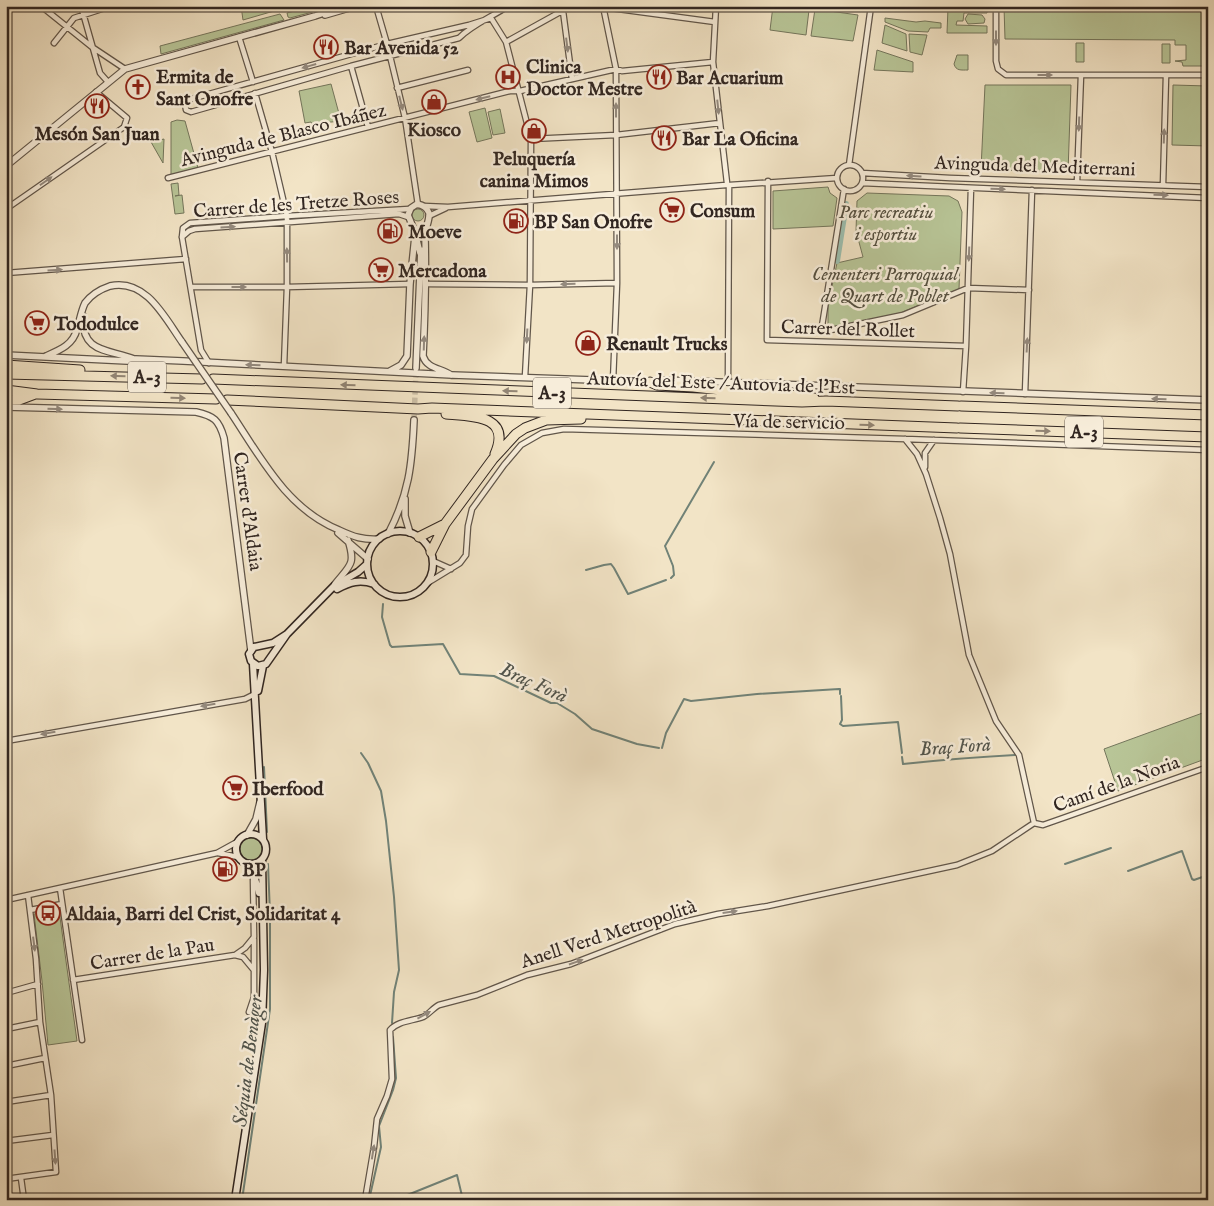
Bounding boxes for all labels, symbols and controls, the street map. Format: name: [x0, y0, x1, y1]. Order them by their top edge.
one-way arrow: [992, 30, 1000, 46]
restaurant icon: Bar Avenida 52: [313, 34, 339, 60]
place label: Bar Avenida 52: [344, 37, 459, 61]
one-way arrow: [563, 37, 571, 53]
place label: Clinica Doctor Mestre: [526, 56, 643, 102]
one-way arrow: [302, 62, 317, 70]
hospital icon: Clinica Doctor Mestre: [495, 64, 521, 90]
restaurant icon: Bar Acuarium: [646, 64, 672, 90]
place label: Ermita de Sant Onofre: [156, 66, 254, 112]
place label: Bar Acuarium: [676, 67, 784, 91]
one-way arrow: [1037, 71, 1053, 79]
church icon: Ermita de Sant Onofre: [125, 74, 151, 100]
shop icon: Kiosco: [421, 89, 447, 115]
restaurant icon: Mesón San Juan: [84, 93, 110, 119]
one-way arrow: [476, 94, 491, 102]
one-way arrow: [397, 96, 405, 111]
street label: Avinguda de Blasco Ibáñez: [177, 99, 389, 173]
one-way arrow: [714, 99, 722, 115]
one-way arrow: [612, 102, 620, 118]
one-way arrow: [1075, 116, 1083, 132]
shop icon: Peluquería canina Mimos: [521, 118, 547, 144]
place label: Kiosco: [407, 119, 461, 143]
place label: Mesón San Juan: [34, 123, 160, 147]
restaurant icon: Bar La Oficina: [651, 125, 677, 151]
place label: Bar La Oficina: [682, 128, 799, 152]
one-way arrow: [1161, 128, 1169, 144]
place label: Peluquería canina Mimos: [480, 148, 589, 194]
street label: Avinguda del Mediterrani: [933, 151, 1136, 183]
one-way arrow: [906, 171, 922, 179]
one-way arrow: [40, 176, 53, 186]
one-way arrow: [990, 185, 1006, 193]
street label: Carrer de les Tretze Roses: [192, 186, 400, 224]
one-way arrow: [1153, 191, 1169, 199]
supermarket icon: Consum: [659, 197, 685, 223]
place label: Consum: [690, 200, 755, 224]
park label: Parc recreatiu i esportiu: [839, 201, 933, 247]
fuel station icon: BP San Onofre: [503, 208, 529, 234]
place label: BP San Onofre: [534, 211, 653, 235]
fuel station icon: Moeve: [377, 218, 403, 244]
place label: Moeve: [408, 221, 462, 245]
one-way arrow: [220, 222, 236, 230]
one-way arrow: [613, 235, 621, 251]
one-way arrow: [965, 246, 973, 262]
one-way arrow: [282, 247, 290, 263]
supermarket icon: Mercadona: [368, 257, 394, 283]
place label: Mercadona: [398, 260, 487, 284]
park label: Cementeri Parroquial de Quart de Poblet: [812, 263, 960, 309]
one-way arrow: [47, 266, 63, 274]
one-way arrow: [560, 280, 576, 288]
one-way arrow: [231, 283, 247, 291]
supermarket icon: Tododulce: [24, 310, 50, 336]
place label: Tododulce: [53, 313, 139, 337]
street label: Carrer del Rollet: [781, 316, 916, 344]
one-way arrow: [523, 329, 531, 345]
shop icon: Renault Trucks: [575, 330, 601, 356]
place label: Renault Trucks: [606, 333, 728, 357]
one-way arrow: [420, 335, 428, 351]
one-way arrow: [1023, 337, 1031, 353]
one-way arrow: [244, 361, 260, 369]
road number: A-3: [128, 362, 166, 392]
street label: Autovía del Este / Autovia de l'Est: [586, 367, 856, 401]
one-way arrow: [110, 371, 126, 379]
road number: A-3: [533, 378, 571, 408]
one-way arrow: [340, 381, 356, 389]
one-way arrow: [502, 387, 518, 395]
one-way arrow: [988, 389, 1004, 397]
one-way arrow: [170, 394, 186, 402]
one-way arrow: [699, 394, 715, 402]
one-way arrow: [1151, 394, 1167, 402]
one-way arrow: [47, 405, 63, 413]
street label: Vía de servicio: [732, 410, 845, 436]
road number: A-3: [1065, 417, 1103, 448]
one-way arrow: [859, 421, 875, 429]
one-way arrow: [1036, 427, 1052, 435]
street label: Carrer d'Aldaia: [227, 450, 267, 573]
water label: Braç Forà: [496, 657, 571, 709]
one-way arrow: [200, 702, 216, 710]
one-way arrow: [40, 730, 56, 738]
water label: Braç Forà: [918, 733, 992, 762]
street label: Camí de la Noria: [1050, 751, 1184, 819]
supermarket icon: Iberfood: [222, 775, 248, 801]
place label: Iberfood: [252, 778, 324, 802]
fuel station icon: BP: [212, 856, 238, 882]
place label: BP: [242, 859, 265, 883]
street label: Anell Verd Metropolità: [517, 895, 700, 975]
bus stop icon: Aldaia, Barri del Crist, Solidaritat 4: [35, 900, 61, 926]
place label: Aldaia, Barri del Crist, Solidaritat 4: [65, 903, 341, 927]
one-way arrow: [722, 908, 738, 916]
street label: Carrer de la Pau: [89, 933, 216, 977]
one-way arrow: [31, 936, 39, 952]
one-way arrow: [569, 958, 584, 966]
water label: Séquia de Benàger: [228, 993, 270, 1128]
one-way arrow: [417, 1010, 430, 1019]
one-way arrow: [369, 1143, 377, 1159]
one-way arrow: [51, 1150, 59, 1166]

